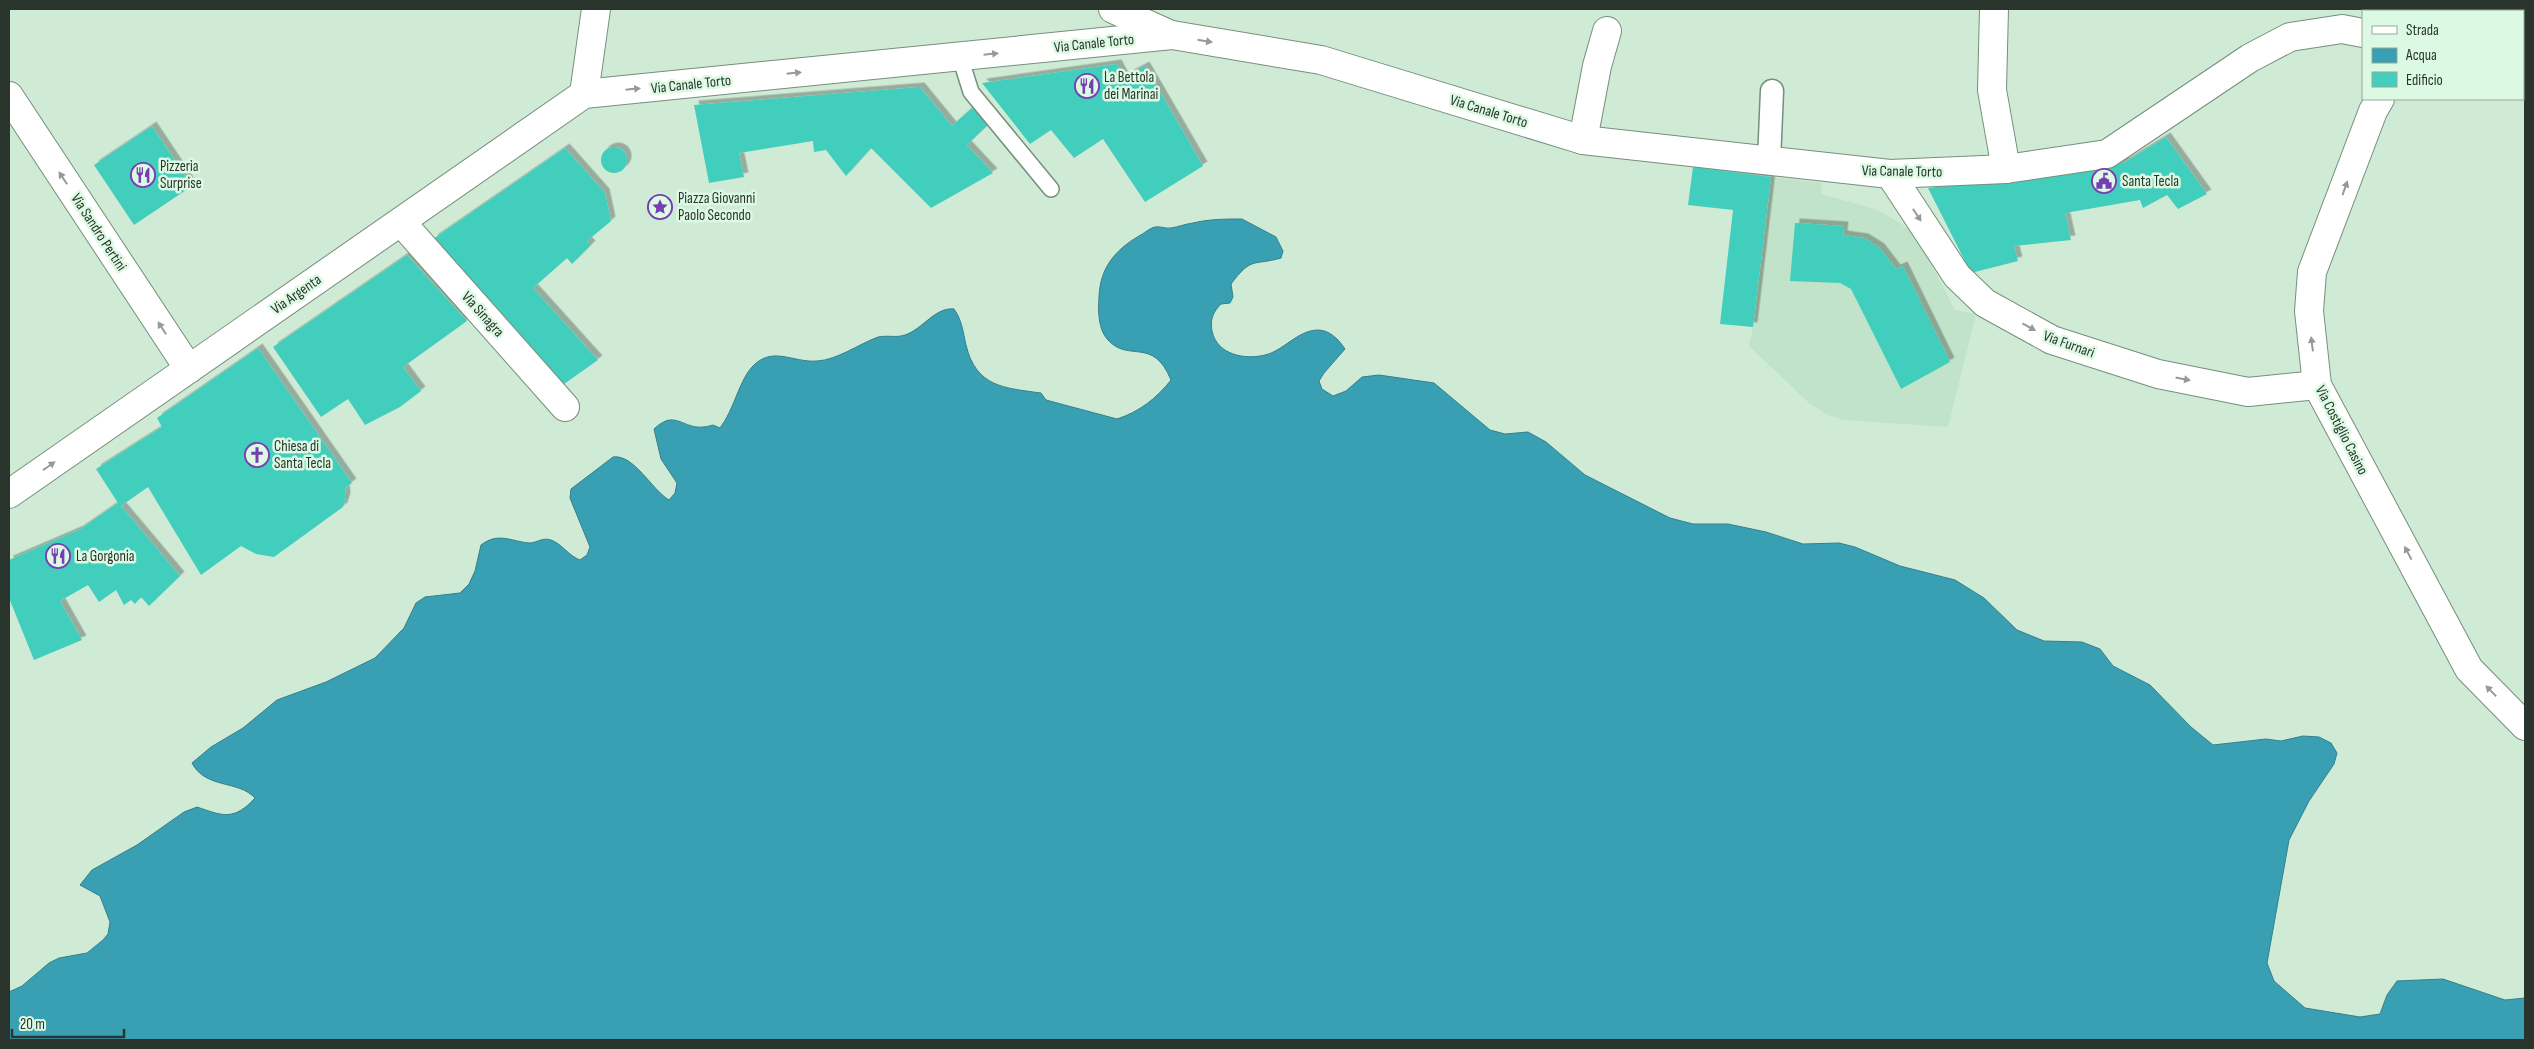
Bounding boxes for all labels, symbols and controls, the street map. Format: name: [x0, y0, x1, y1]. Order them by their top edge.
legend: [2362, 10, 2524, 100]
text: Strada: [2406, 21, 2439, 40]
street label: Via Canale Torto: [1053, 30, 1135, 57]
one-way arrow: [1197, 37, 1213, 45]
text: Acqua: [2405, 46, 2437, 65]
one-way arrow: [983, 50, 999, 58]
place label: La Bettola dei Marinai: [1104, 68, 1158, 104]
one-way arrow: [787, 69, 803, 77]
street label: Via Canale Torto: [650, 71, 732, 98]
text: Edificio: [2406, 71, 2443, 90]
restaurant icon: La Bettola dei Marinai: [1074, 73, 1100, 99]
one-way arrow: [625, 85, 641, 93]
street label: Via Canale Torto: [1448, 91, 1530, 132]
place label: Pizzeria Surprise: [160, 157, 202, 193]
street label: Via Canale Torto: [1862, 161, 1942, 182]
restaurant icon: Pizzeria Surprise: [130, 162, 156, 188]
public building icon: Santa Tecla: [2091, 168, 2117, 194]
one-way arrow: [58, 171, 68, 185]
place label: Santa Tecla: [2122, 172, 2179, 191]
one-way arrow: [2341, 180, 2349, 195]
place label: Piazza Giovanni Paolo Secondo: [678, 189, 755, 225]
street label: Via Sandro Pertini: [66, 190, 131, 275]
place icon: Piazza Giovanni Paolo Secondo: [647, 194, 673, 220]
one-way arrow: [1912, 208, 1922, 221]
street label: Via Argenta: [267, 270, 325, 319]
street label: Via Sinagra: [457, 288, 508, 341]
one-way arrow: [157, 322, 167, 335]
one-way arrow: [2022, 323, 2036, 332]
street label: Via Furnari: [2041, 326, 2097, 363]
one-way arrow: [2308, 335, 2316, 351]
one-way arrow: [2175, 375, 2190, 383]
street label: Via Costiglio Casino: [2311, 382, 2372, 478]
place label: Chiesa di Santa Tecla: [274, 437, 331, 473]
church icon: Chiesa di Santa Tecla: [244, 442, 270, 468]
one-way arrow: [42, 461, 56, 471]
restaurant icon: La Gorgonia: [45, 543, 71, 569]
place label: La Gorgonia: [76, 547, 135, 566]
one-way arrow: [2403, 547, 2412, 560]
one-way arrow: [2485, 686, 2497, 698]
scale bar: [12, 1006, 125, 1038]
text: 20 m: [20, 1015, 45, 1034]

